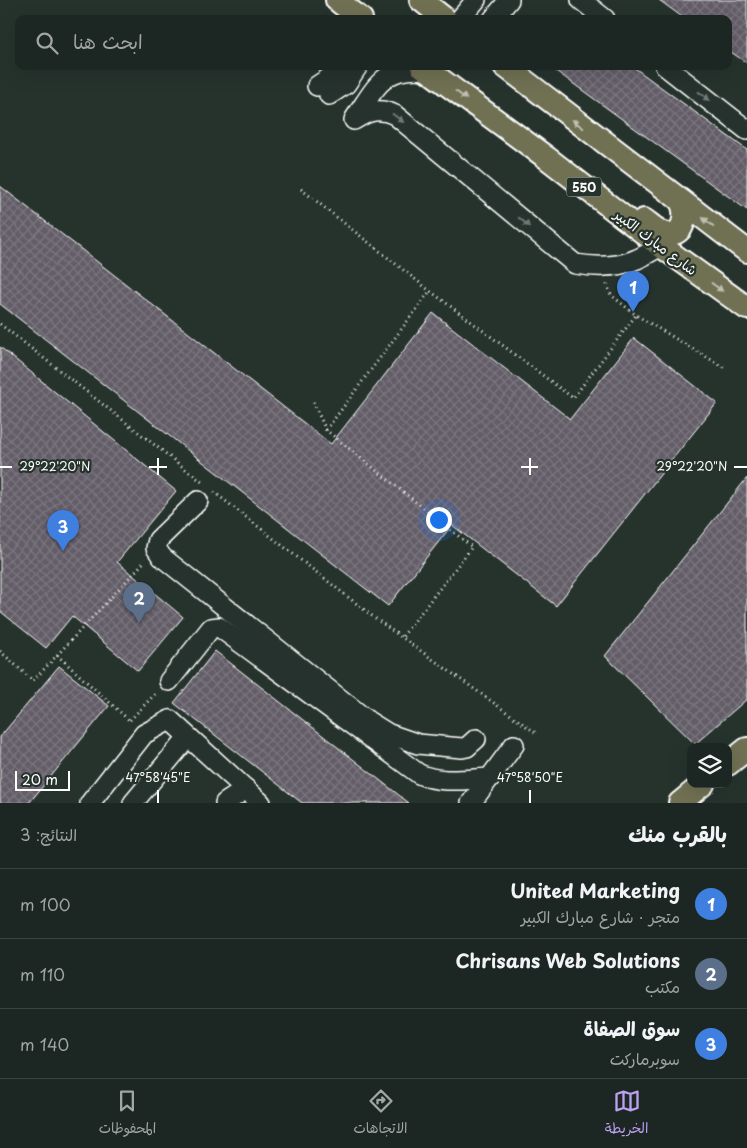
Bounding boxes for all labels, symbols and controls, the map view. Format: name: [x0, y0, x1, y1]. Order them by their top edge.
search box: [15, 15, 732, 70]
text: ابحث هنا: [73, 27, 143, 55]
icon: search: [33, 29, 61, 57]
one-way arrow: [454, 90, 468, 100]
one-way arrow: [697, 91, 710, 102]
one-way arrow: [391, 113, 404, 124]
one-way arrow: [572, 118, 585, 129]
road number: 550: [566, 178, 602, 196]
street label: شارع مبارك الكبير: [609, 203, 702, 280]
one-way arrow: [517, 216, 530, 227]
one-way arrow: [701, 217, 715, 227]
pin: 1: [617, 271, 649, 312]
one-way arrow: [710, 282, 724, 292]
text: 29°22'20"N: [20, 457, 90, 475]
text: 29°22'20"N: [657, 457, 727, 475]
your location: [426, 507, 452, 533]
pin: 3: [47, 510, 79, 551]
pin: 2: [123, 582, 155, 623]
map controls: [687, 743, 732, 788]
button: layers: [687, 743, 732, 788]
scale bar: [15, 768, 70, 791]
text: 47°58'45"E: [126, 768, 190, 786]
text: 47°58'50"E: [497, 768, 563, 786]
text: 20 m: [22, 769, 58, 790]
text: بالقرب منك: [628, 817, 727, 849]
text: النتائج: 3: [20, 822, 77, 846]
text: United Marketing: [510, 876, 680, 904]
text: 100 m: [20, 892, 70, 916]
text: 1: [707, 892, 715, 916]
text: متجر · شارع مبارك الكبير: [521, 904, 680, 928]
text: Chrisans Web Solutions: [456, 946, 680, 974]
text: 110 m: [20, 962, 65, 986]
text: 2: [705, 962, 717, 986]
text: مكتب: [645, 974, 680, 998]
text: سوق الصفاة: [584, 1014, 680, 1042]
text: 140 m: [20, 1032, 69, 1056]
text: 3: [706, 1032, 716, 1056]
text: سوبرماركت: [610, 1046, 680, 1070]
tab: المحفوظات: [99, 1087, 156, 1141]
tab: الاتجاهات: [353, 1087, 408, 1141]
tab: الخريطة: [605, 1087, 648, 1141]

